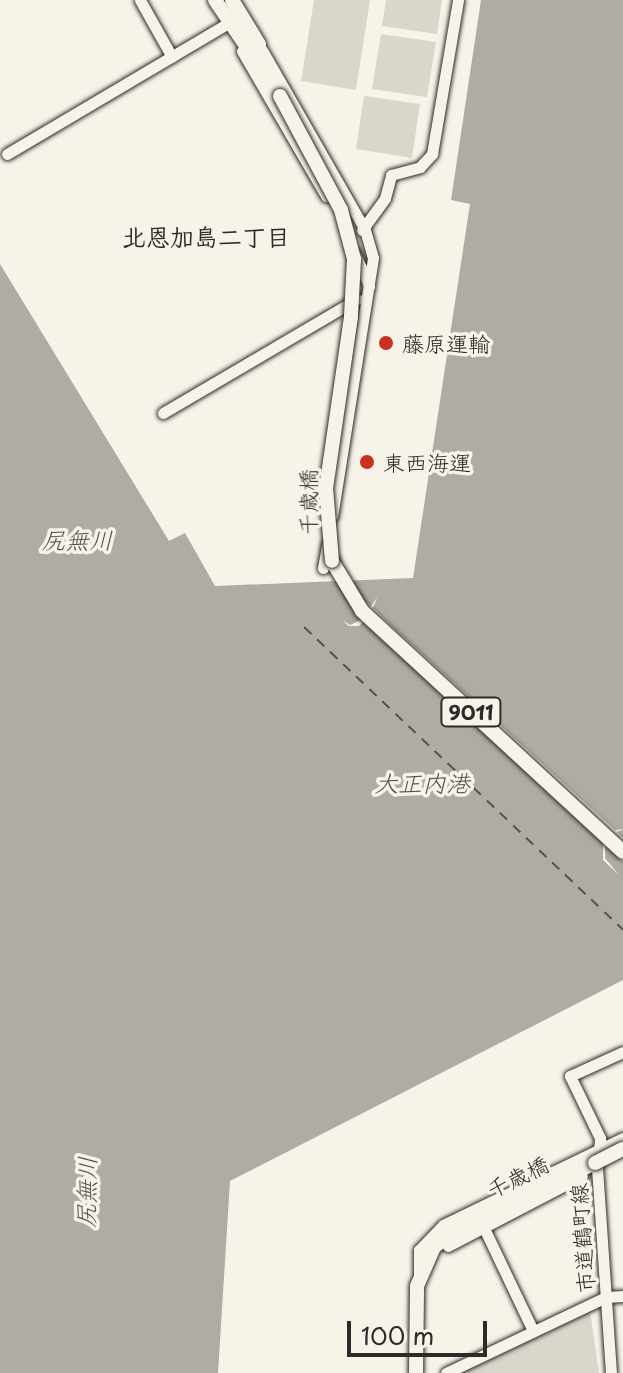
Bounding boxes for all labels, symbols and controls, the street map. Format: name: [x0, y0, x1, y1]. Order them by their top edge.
district label: 北恩加島二丁目: [122, 223, 290, 251]
place label: 藤原運輸: [402, 330, 490, 356]
marker: 藤原運輸: [377, 334, 395, 352]
place label: 東西海運: [383, 449, 471, 475]
marker: 東西海運: [358, 453, 376, 471]
street label: 千歳橋: [294, 469, 320, 535]
water label: 尻無川: [41, 526, 113, 554]
road number: 9011: [439, 696, 503, 728]
water label: 大正内港: [374, 769, 470, 797]
street label: 千歳橋: [482, 1150, 552, 1202]
water label: 尻無川: [71, 1156, 101, 1228]
street label: 市道鶴町線: [564, 1182, 598, 1294]
scale bar: [351, 1305, 491, 1355]
text: 100 m: [361, 1317, 434, 1353]

